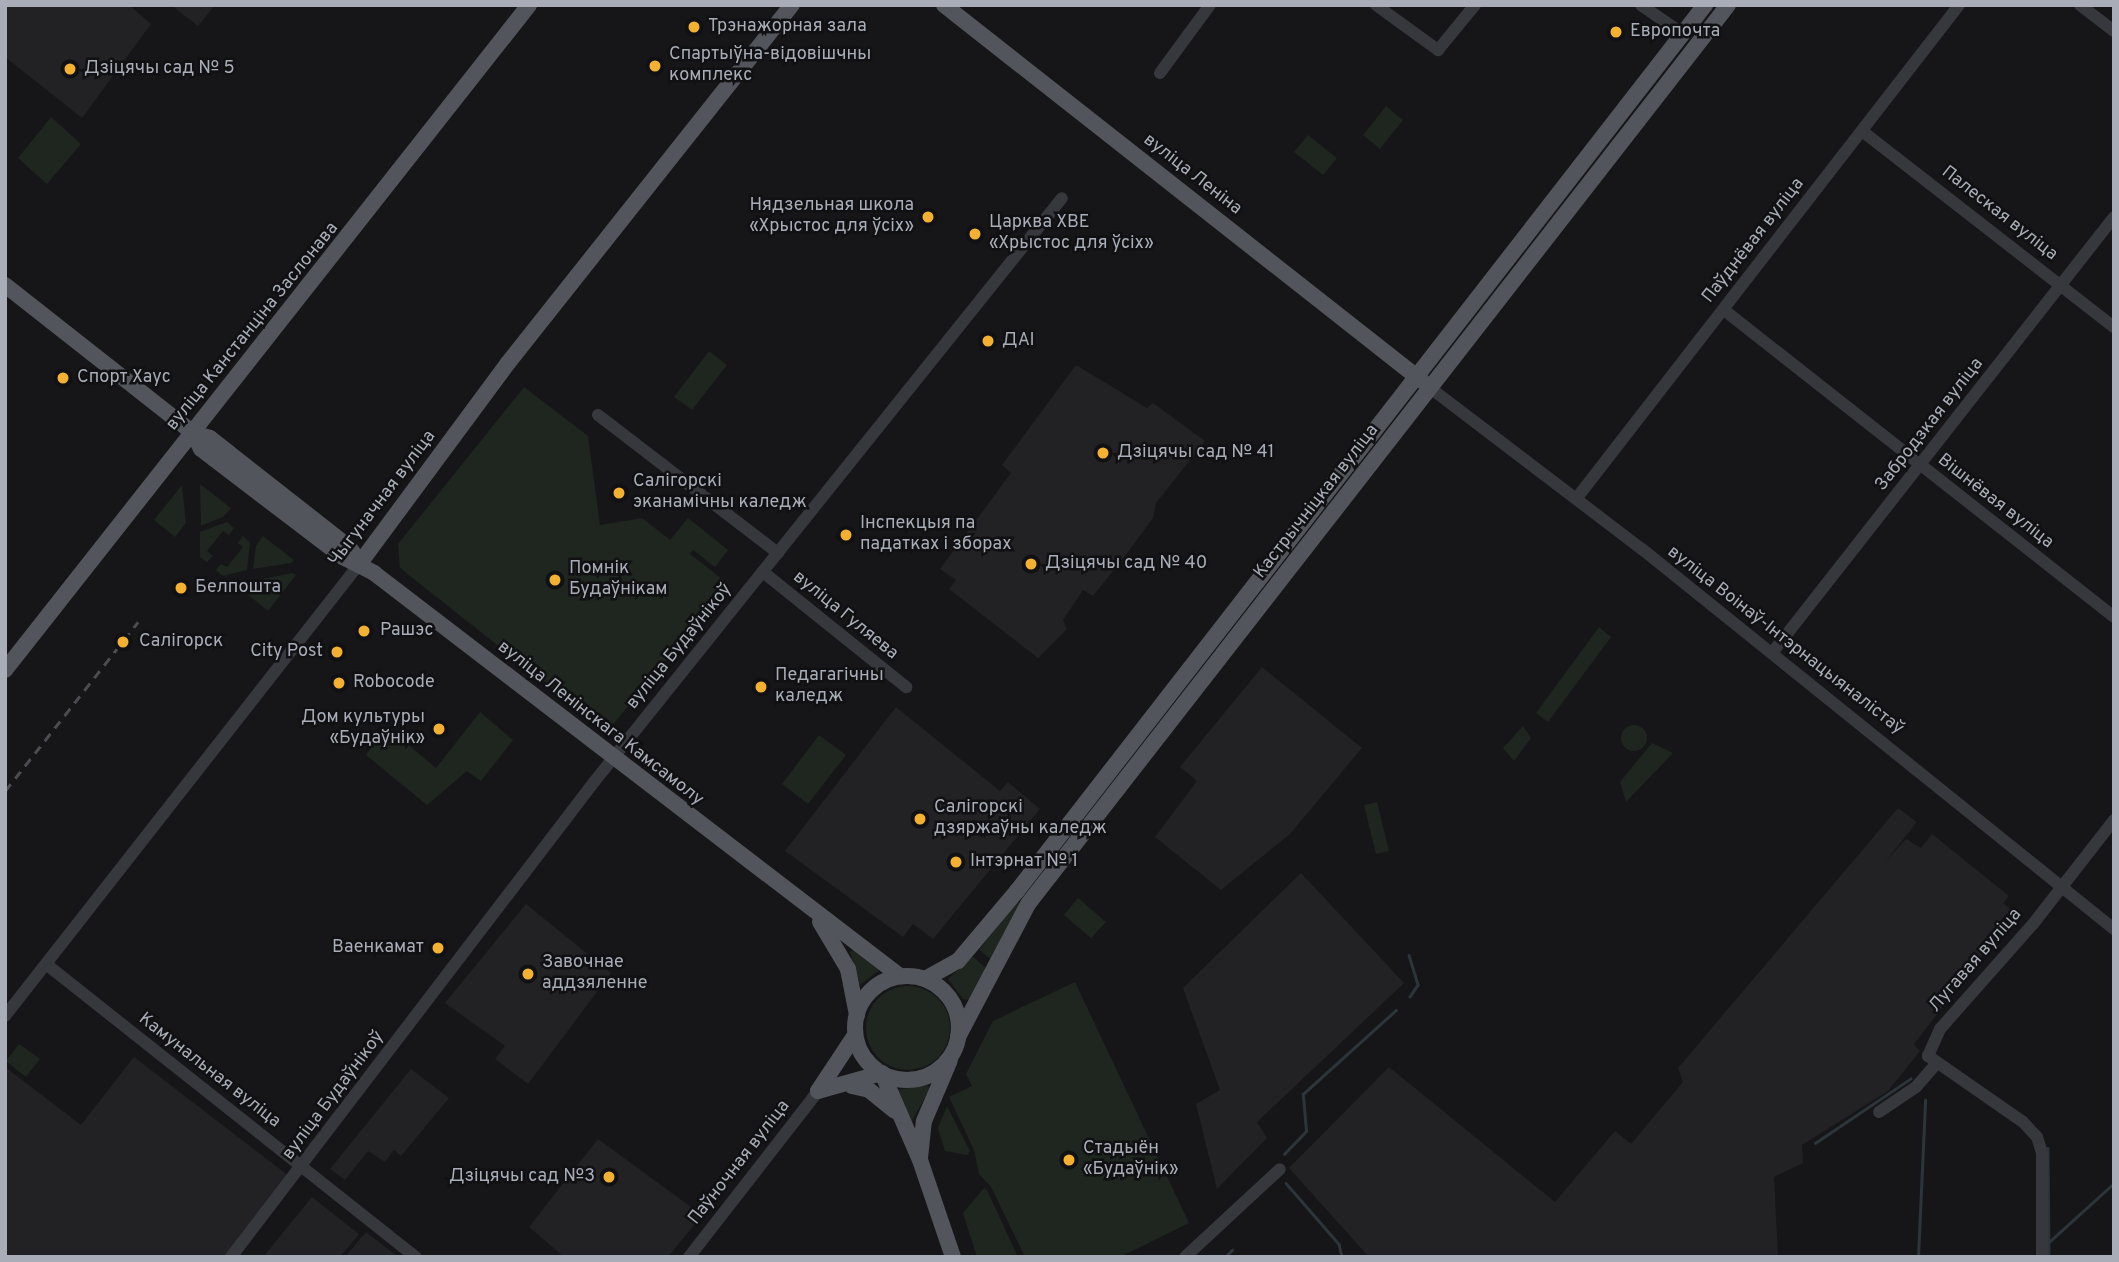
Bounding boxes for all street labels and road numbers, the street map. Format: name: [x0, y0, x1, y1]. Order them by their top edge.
street label: вуліца Леніна: [1138, 130, 1246, 220]
street label: Палеская вуліца: [1937, 162, 2061, 266]
street label: Паўднёвая вуліца: [1698, 174, 1810, 308]
street label: вуліца Канстанціна Заслонава: [162, 219, 344, 435]
street label: Забродзкая вуліца: [1871, 354, 1989, 496]
street label: Кастрычніцкая вуліца: [1250, 421, 1384, 583]
street label: Чыгуначная вуліца: [325, 427, 441, 571]
street label: Вішнёвая вуліца: [1933, 450, 2057, 554]
street label: вуліца Воінаў-Інтэрнацыяналістаў: [1662, 542, 1908, 740]
street label: вуліца Гуляева: [788, 567, 902, 665]
street label: вуліца Будаўнікоў: [623, 580, 737, 714]
street label: вуліца Ленінскага Камсамолу: [493, 637, 707, 811]
street label: Лугавая вуліца: [1925, 905, 2027, 1017]
street label: Камунальная вуліца: [134, 1009, 284, 1133]
street label: вуліца Будаўнікоў: [279, 1027, 389, 1165]
street label: Паўночная вуліца: [685, 1096, 795, 1230]

